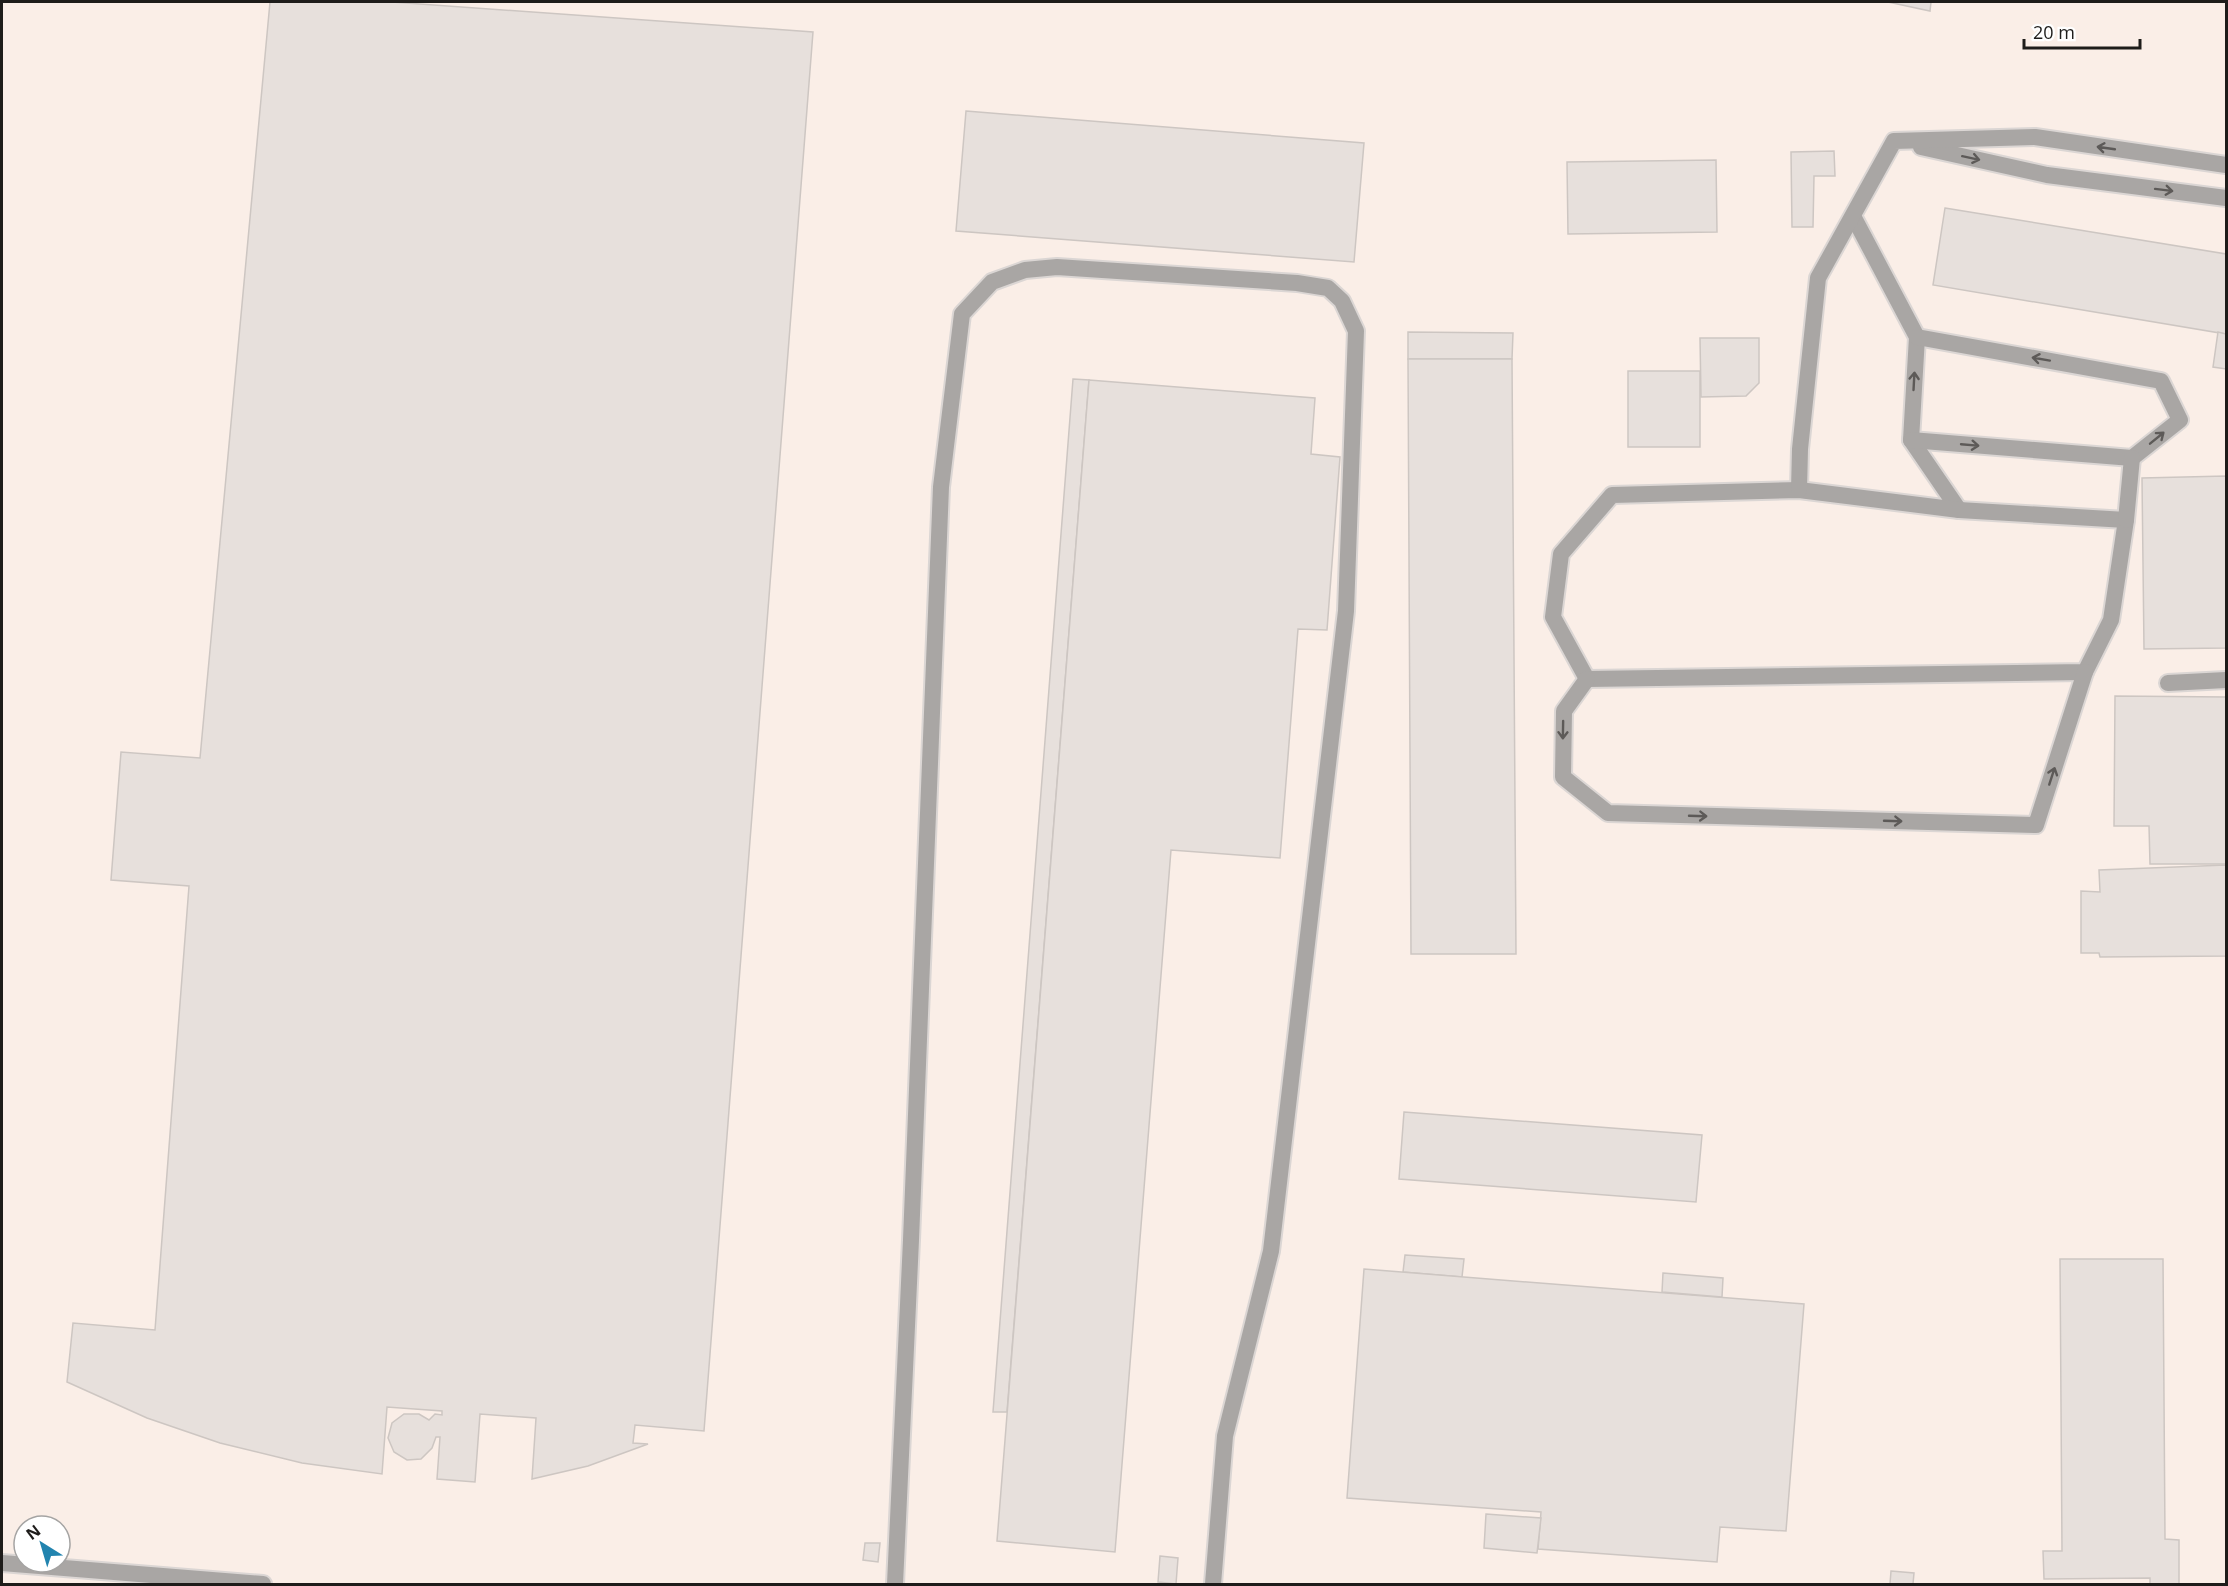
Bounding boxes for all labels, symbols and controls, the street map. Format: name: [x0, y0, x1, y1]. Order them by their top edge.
scale bar: [2024, 12, 2140, 50]
text: 20 m: [2033, 20, 2075, 44]
one-way arrow: [2097, 142, 2117, 153]
one-way arrow: [1962, 153, 1981, 165]
one-way arrow: [2153, 184, 2173, 195]
one-way arrow: [2031, 353, 2051, 364]
one-way arrow: [1909, 372, 1920, 392]
one-way arrow: [2149, 431, 2164, 445]
one-way arrow: [1959, 440, 1979, 451]
one-way arrow: [1558, 720, 1569, 740]
one-way arrow: [2047, 767, 2058, 786]
one-way arrow: [1687, 810, 1707, 822]
one-way arrow: [1882, 815, 1902, 827]
north arrow: [12, 1514, 72, 1574]
text: N: [21, 1519, 45, 1545]

